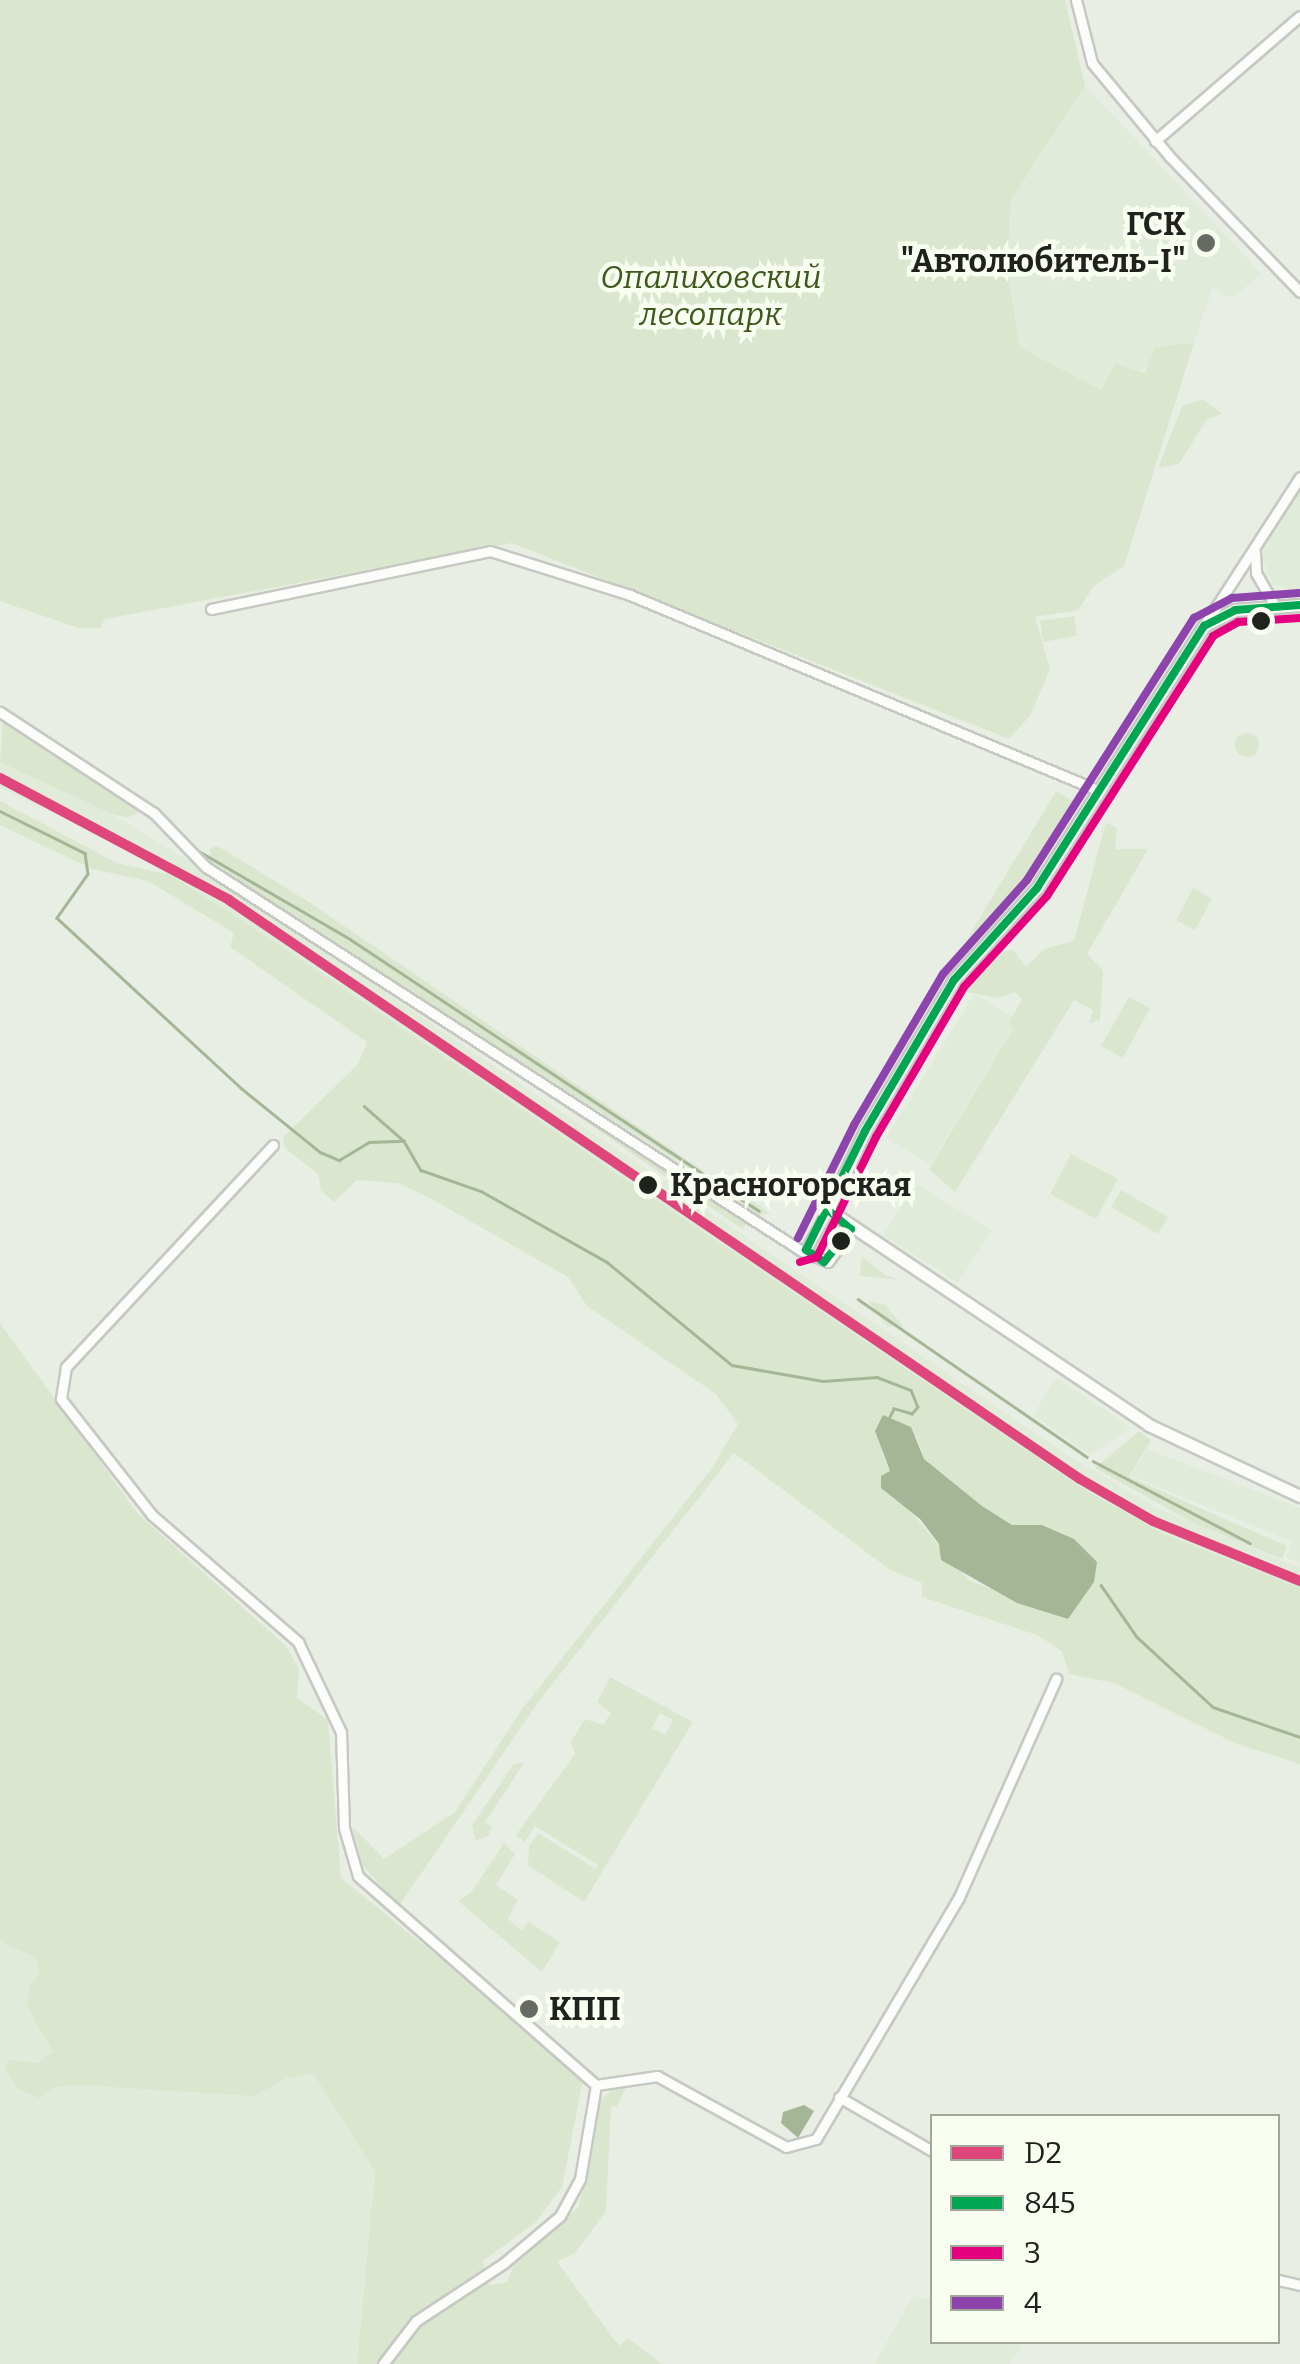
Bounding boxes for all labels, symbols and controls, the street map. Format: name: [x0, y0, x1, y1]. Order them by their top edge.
place label: ГСК "Автолюбитель-I": [901, 206, 1186, 281]
marker: ГСК "Автолюбитель-I": [1195, 232, 1217, 254]
park label: Опалиховский лесопарк: [600, 259, 822, 334]
unlabelled marker: [1251, 611, 1271, 631]
place label: Красногорская: [670, 1166, 911, 1204]
marker: Красногорская: [635, 1172, 661, 1198]
unlabelled marker: [831, 1231, 851, 1251]
place label: КПП: [549, 1990, 621, 2028]
marker: КПП: [518, 1998, 540, 2020]
legend: [930, 2114, 1280, 2344]
text: D2: [1024, 2135, 1062, 2171]
text: 845: [1024, 2185, 1076, 2221]
text: 3: [1024, 2235, 1041, 2271]
text: 4: [1024, 2285, 1042, 2321]

